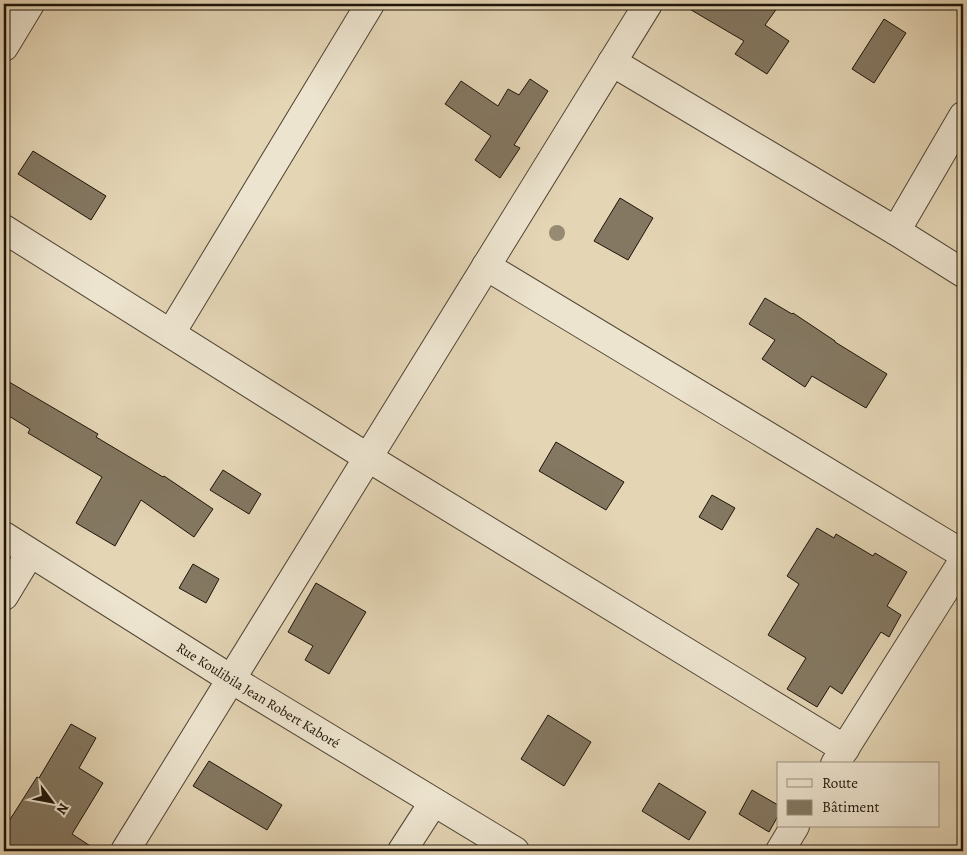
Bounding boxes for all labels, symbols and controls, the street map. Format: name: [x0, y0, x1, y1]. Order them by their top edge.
street label: Rue Koulibila Jean Robert Kaboré: [173, 638, 343, 753]
legend: [777, 762, 940, 828]
text: Route: [822, 773, 858, 793]
north arrow: [28, 778, 78, 828]
text: Bâtiment: [822, 797, 880, 817]
text: N: [52, 799, 73, 818]

